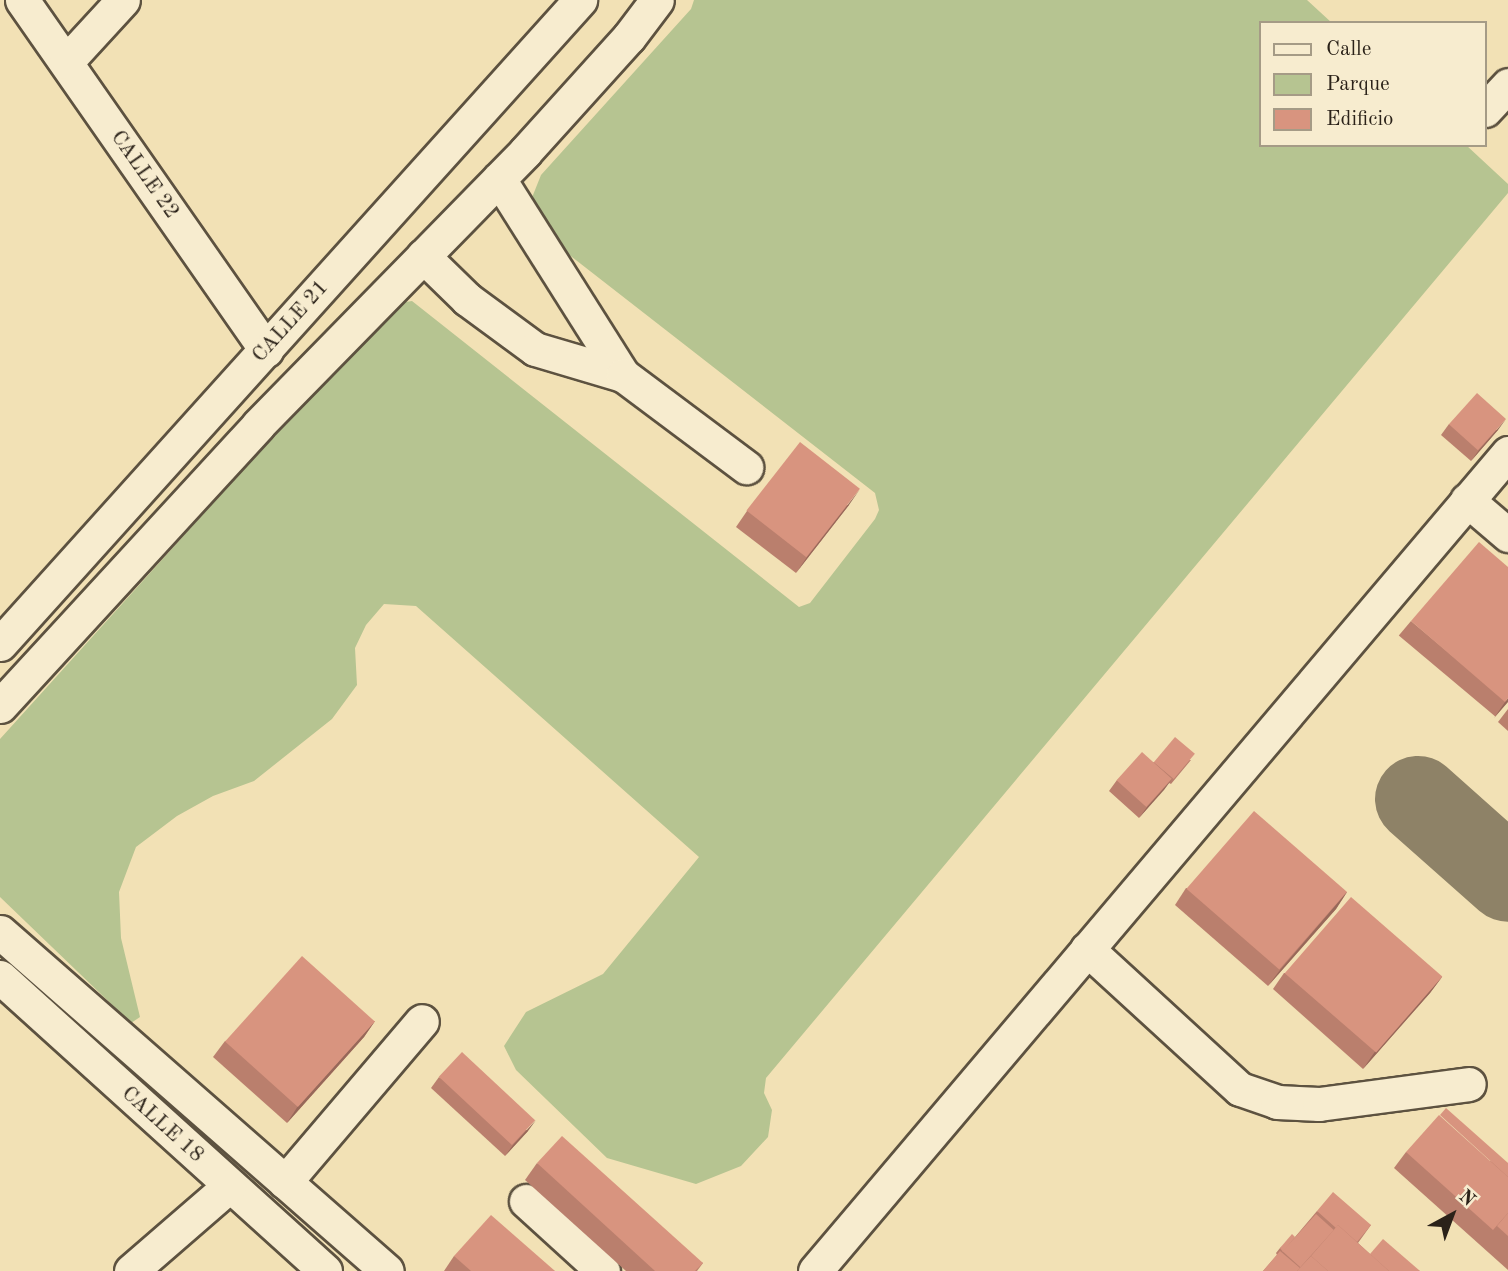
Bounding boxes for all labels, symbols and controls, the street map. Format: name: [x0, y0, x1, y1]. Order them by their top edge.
legend: [1260, 21, 1487, 147]
text: Calle: [1326, 39, 1371, 60]
text: Parque: [1326, 74, 1390, 95]
text: Edificio: [1326, 109, 1394, 130]
street label: CALLE 22: [104, 126, 184, 224]
street label: CALLE 21: [248, 276, 334, 368]
street label: CALLE 18: [116, 1082, 208, 1168]
north arrow: [1417, 1180, 1487, 1250]
text: N: [1454, 1187, 1478, 1211]

